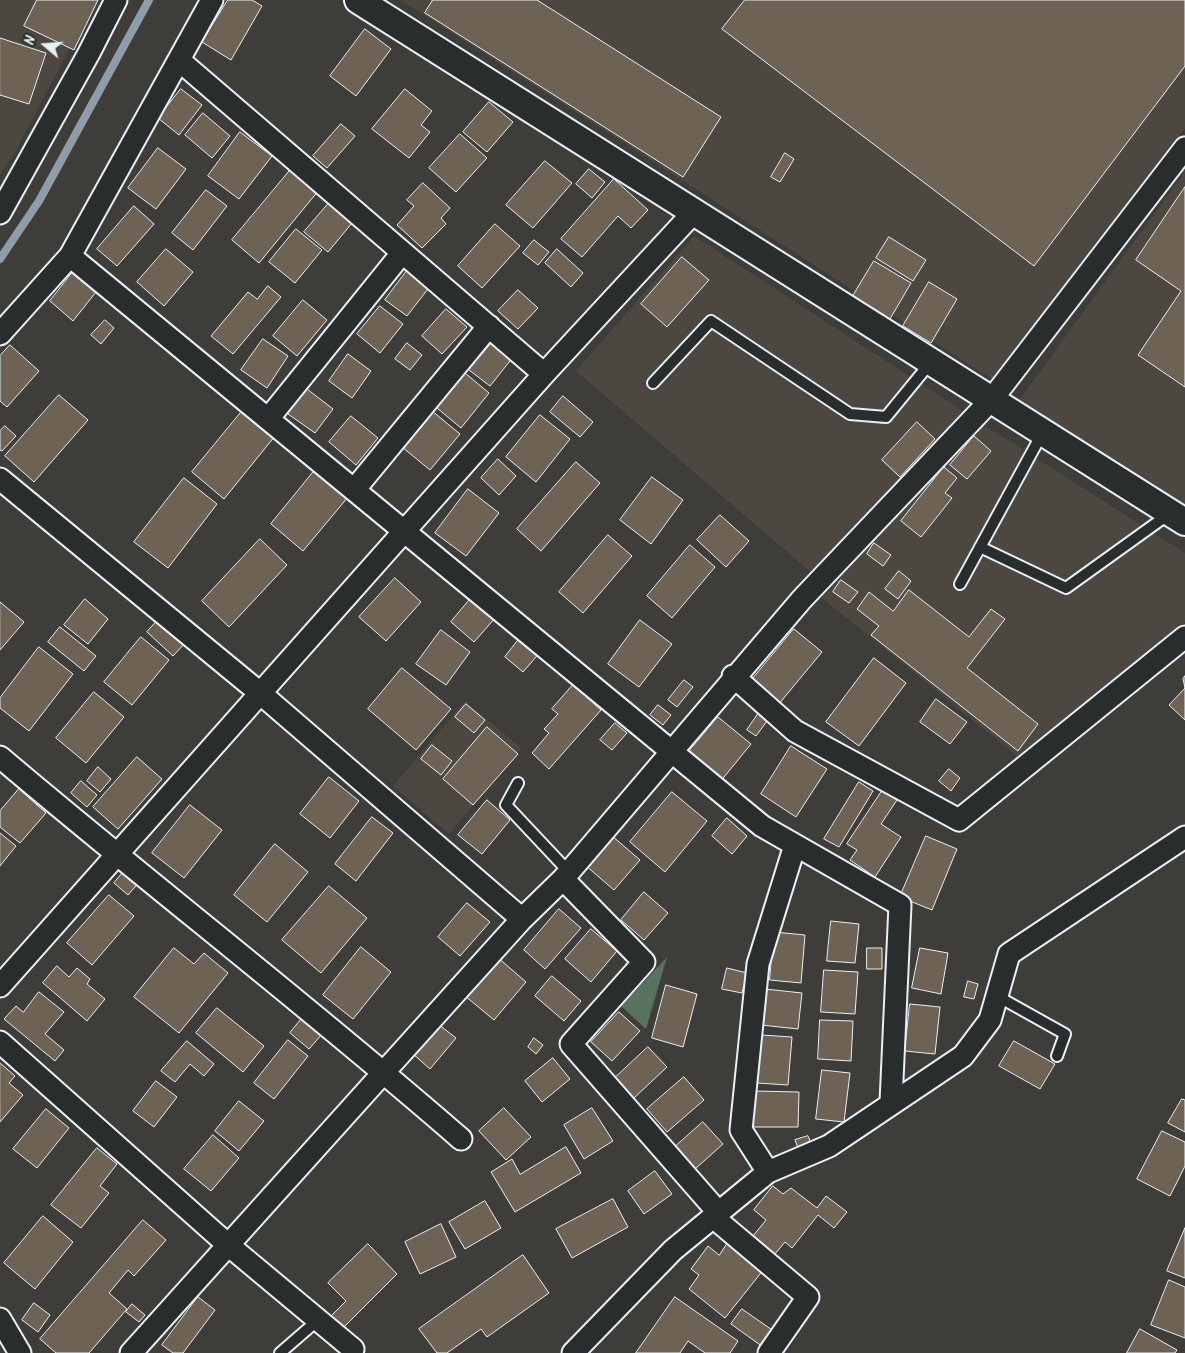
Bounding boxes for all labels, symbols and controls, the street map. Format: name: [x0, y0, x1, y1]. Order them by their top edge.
north arrow: [20, 20, 70, 70]
text: N: [19, 33, 43, 48]

